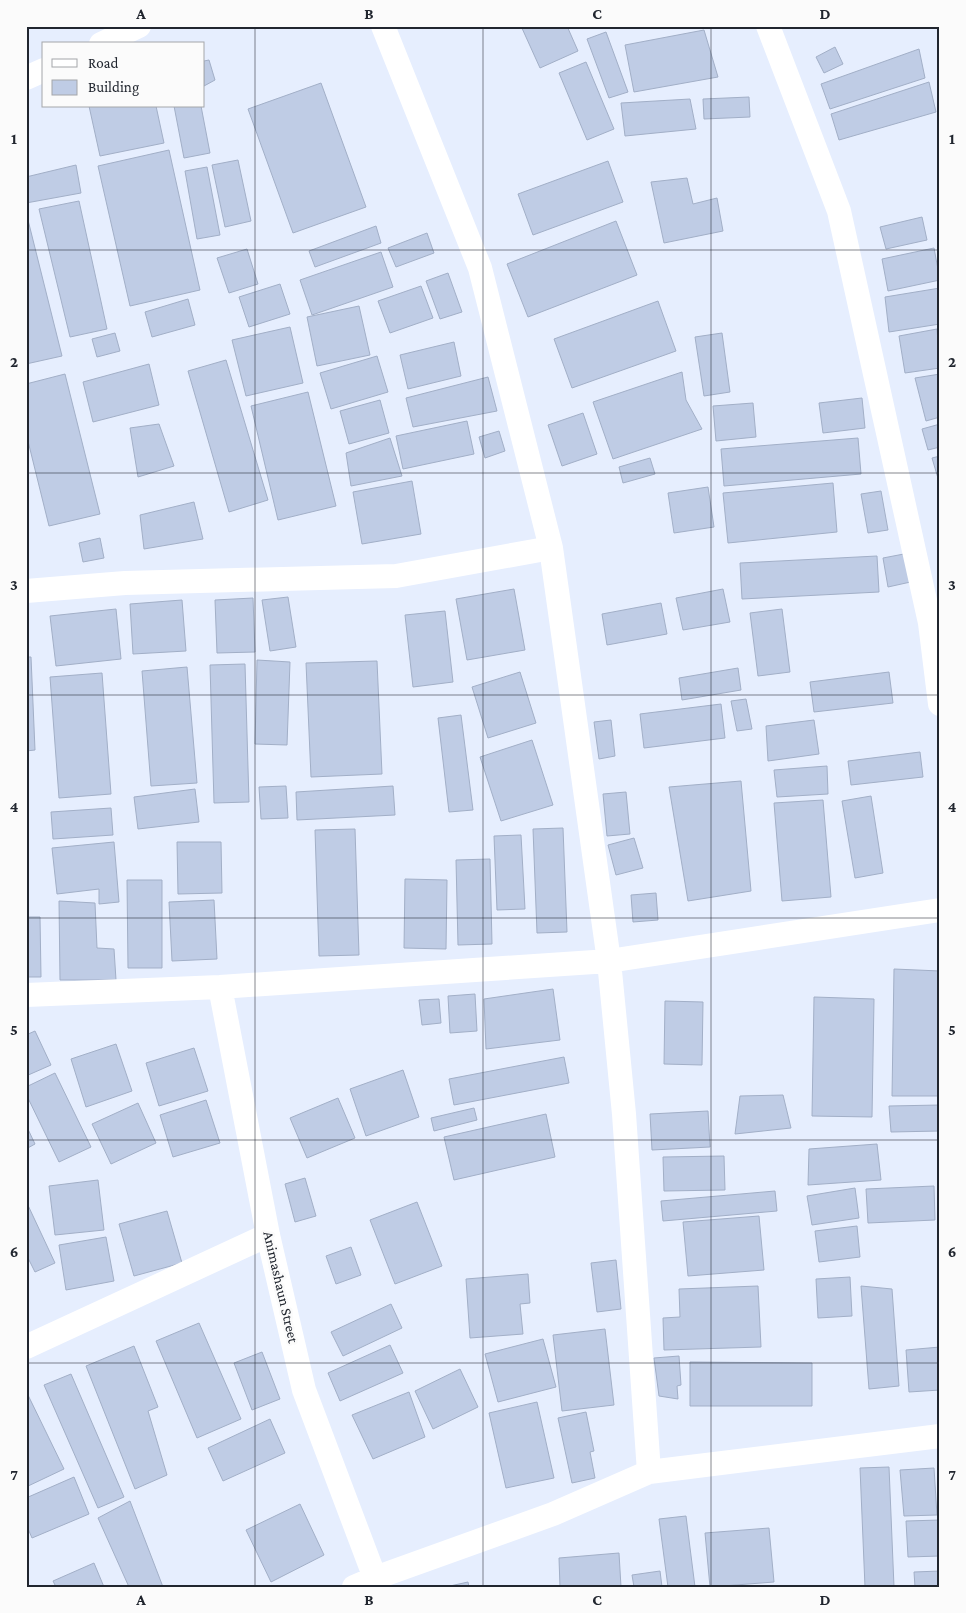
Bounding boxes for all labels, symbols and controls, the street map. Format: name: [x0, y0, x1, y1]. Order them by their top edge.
text: A: [135, 5, 146, 22]
text: B: [364, 5, 374, 22]
text: C: [592, 5, 602, 22]
text: D: [819, 5, 831, 22]
legend: [42, 42, 205, 108]
text: Road: [88, 55, 119, 71]
text: Building: [88, 79, 139, 96]
text: 1: [11, 130, 17, 147]
text: 1: [949, 130, 955, 147]
text: 2: [10, 353, 18, 370]
text: 2: [948, 353, 956, 370]
text: 3: [10, 576, 18, 593]
text: 3: [948, 576, 956, 593]
text: 4: [10, 798, 19, 815]
text: 4: [948, 798, 957, 815]
text: 5: [10, 1021, 18, 1038]
text: 5: [948, 1021, 956, 1038]
street label: Animashaun Street: [260, 1229, 302, 1346]
text: 6: [10, 1243, 18, 1260]
text: 6: [948, 1243, 956, 1260]
text: 7: [10, 1466, 18, 1483]
text: 7: [948, 1466, 956, 1483]
text: A: [135, 1591, 146, 1608]
text: B: [364, 1591, 374, 1608]
text: C: [592, 1591, 602, 1608]
text: D: [819, 1591, 831, 1608]

